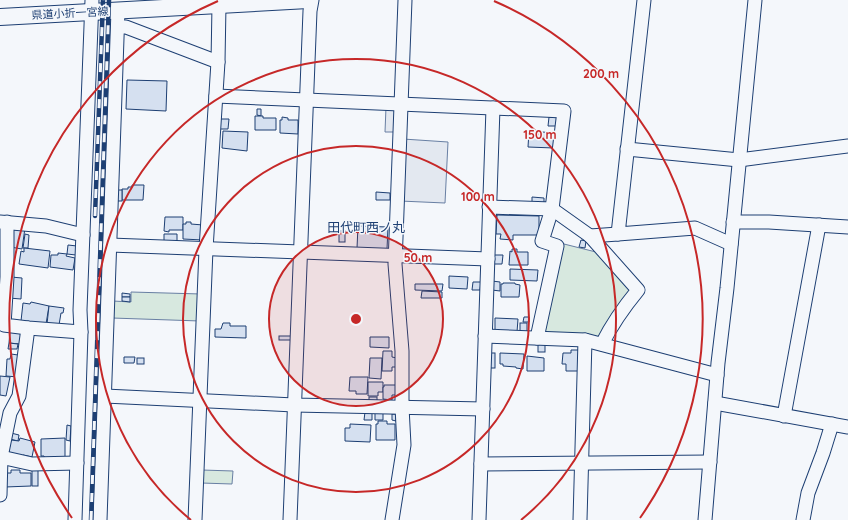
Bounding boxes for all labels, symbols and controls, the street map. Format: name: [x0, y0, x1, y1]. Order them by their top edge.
street label: 県道小折一宮線: [31, 4, 109, 22]
text: 200 m: [583, 66, 619, 81]
text: 150 m: [523, 127, 557, 142]
text: 100 m: [461, 189, 495, 204]
district label: 田代町西ノ丸: [327, 219, 405, 235]
text: 50 m: [404, 250, 432, 265]
centre of rings: [349, 312, 363, 326]

